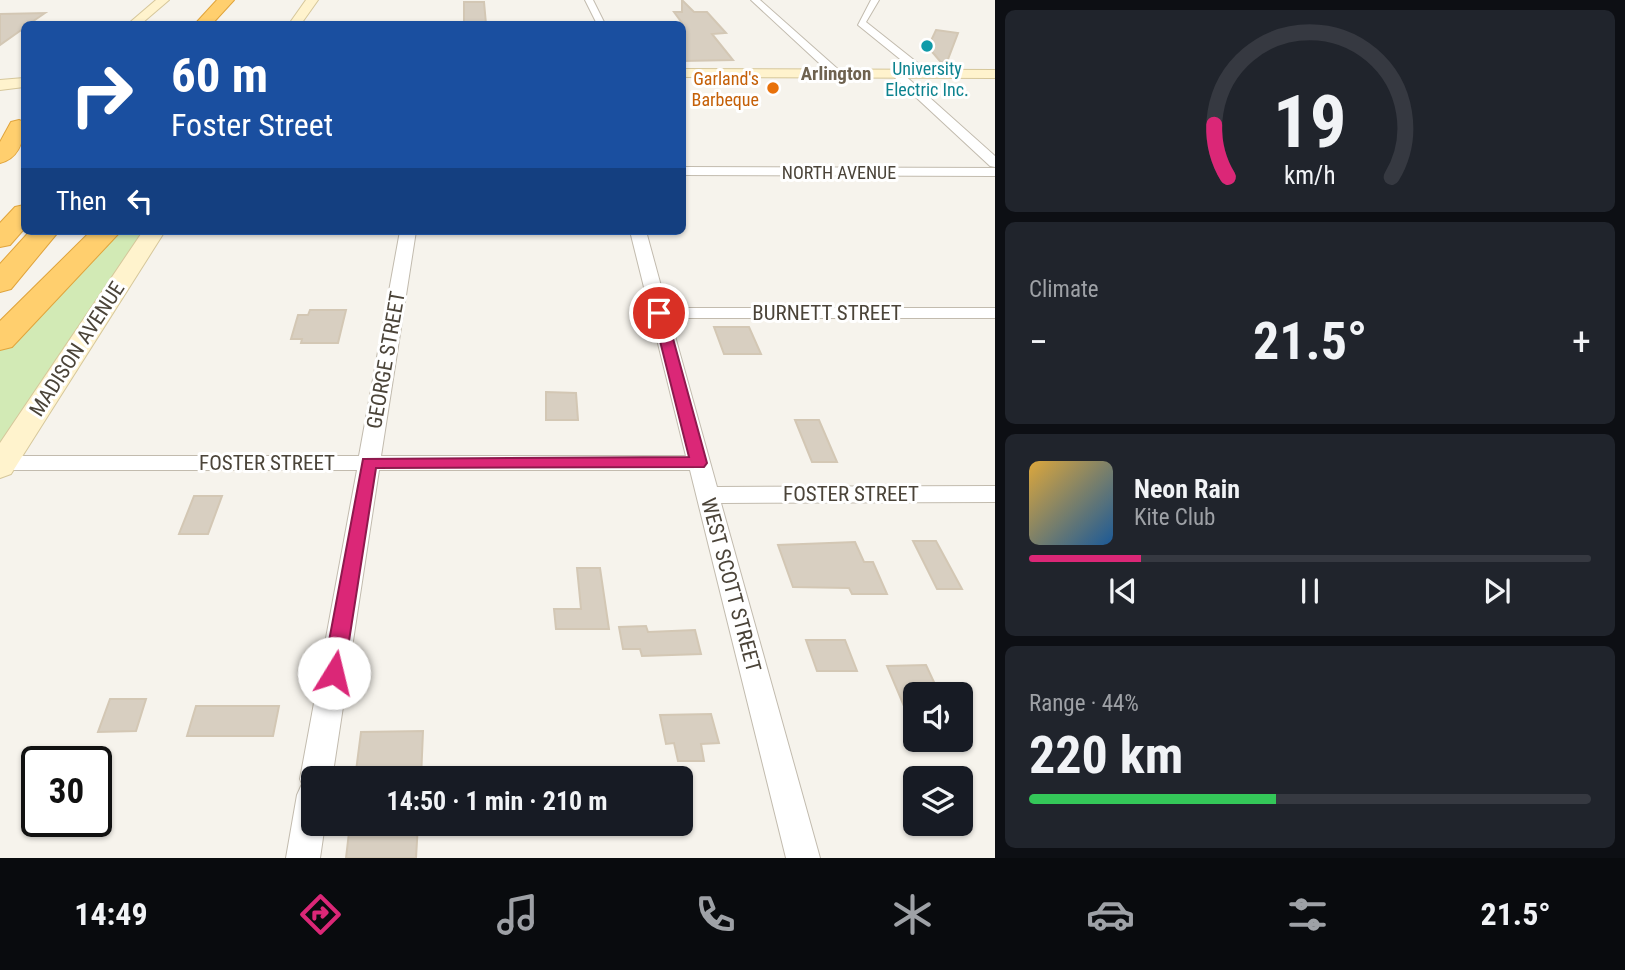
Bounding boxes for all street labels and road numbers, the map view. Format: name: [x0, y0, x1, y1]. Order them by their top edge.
street label: NORTH AVENUE: [782, 162, 896, 183]
street label: MADISON AVENUE: [25, 277, 129, 421]
street label: GEORGE STREET: [362, 289, 410, 431]
street label: BURNETT STREET: [752, 301, 902, 325]
street label: FOSTER STREET: [199, 451, 335, 475]
street label: FOSTER STREET: [783, 482, 919, 506]
street label: WEST SCOTT STREET: [696, 495, 766, 675]

